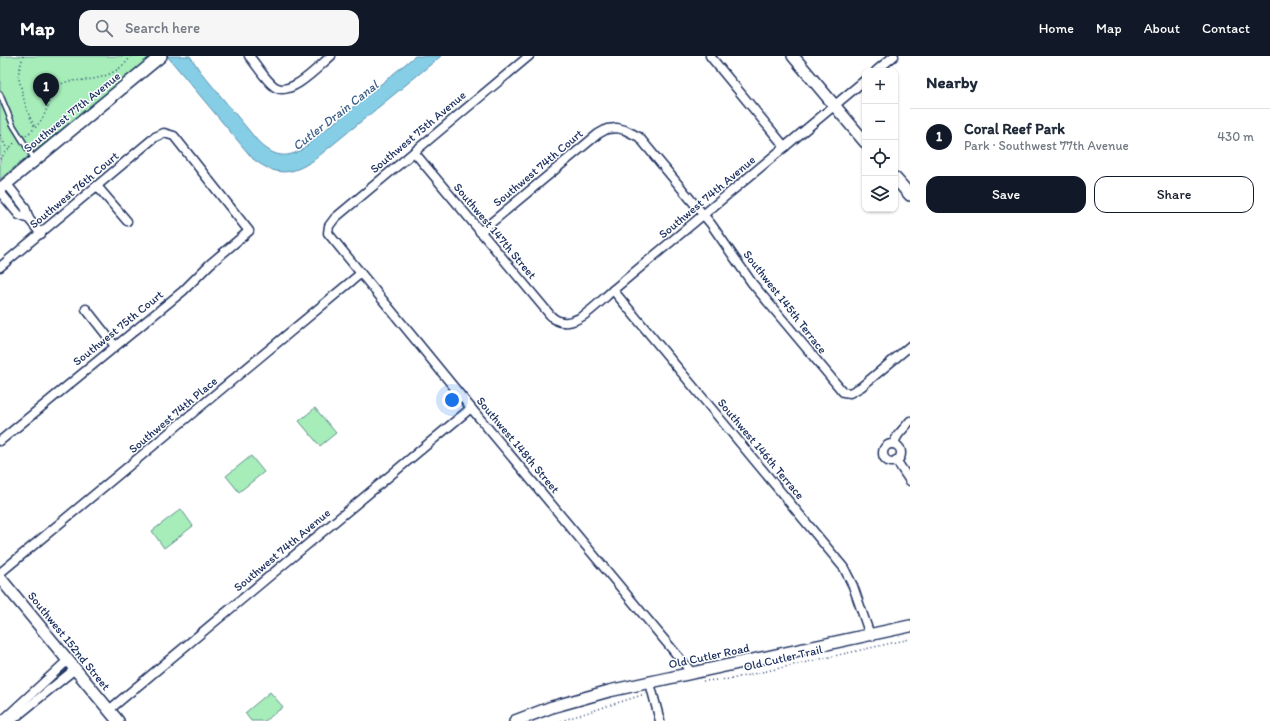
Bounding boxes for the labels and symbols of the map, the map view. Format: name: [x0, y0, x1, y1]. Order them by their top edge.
street label: Southwest 77th Avenue: [21, 69, 123, 155]
pin: 1: [33, 73, 59, 106]
water label: Cutler Drain Canal: [290, 77, 382, 153]
street label: Southwest 75th Avenue: [367, 88, 469, 176]
street label: Southwest 74th Court: [490, 126, 586, 210]
street label: Southwest 76th Court: [27, 148, 122, 231]
street label: Southwest 74th Avenue: [656, 152, 758, 241]
street label: Southwest 147th Street: [451, 180, 540, 282]
street label: Southwest 145th Terrace: [740, 248, 830, 357]
street label: Southwest 75th Court: [70, 287, 166, 369]
street label: Southwest 74th Place: [126, 374, 220, 456]
your location: [442, 390, 462, 410]
street label: Southwest 148th Street: [474, 394, 563, 496]
street label: Southwest 146th Terrace: [715, 396, 807, 502]
street label: Southwest 74th Avenue: [231, 505, 333, 594]
street label: Southwest 152nd Street: [25, 589, 113, 694]
street label: Old Cutler Road: [667, 640, 751, 671]
street label: Old Cutler Trail: [742, 642, 824, 674]

